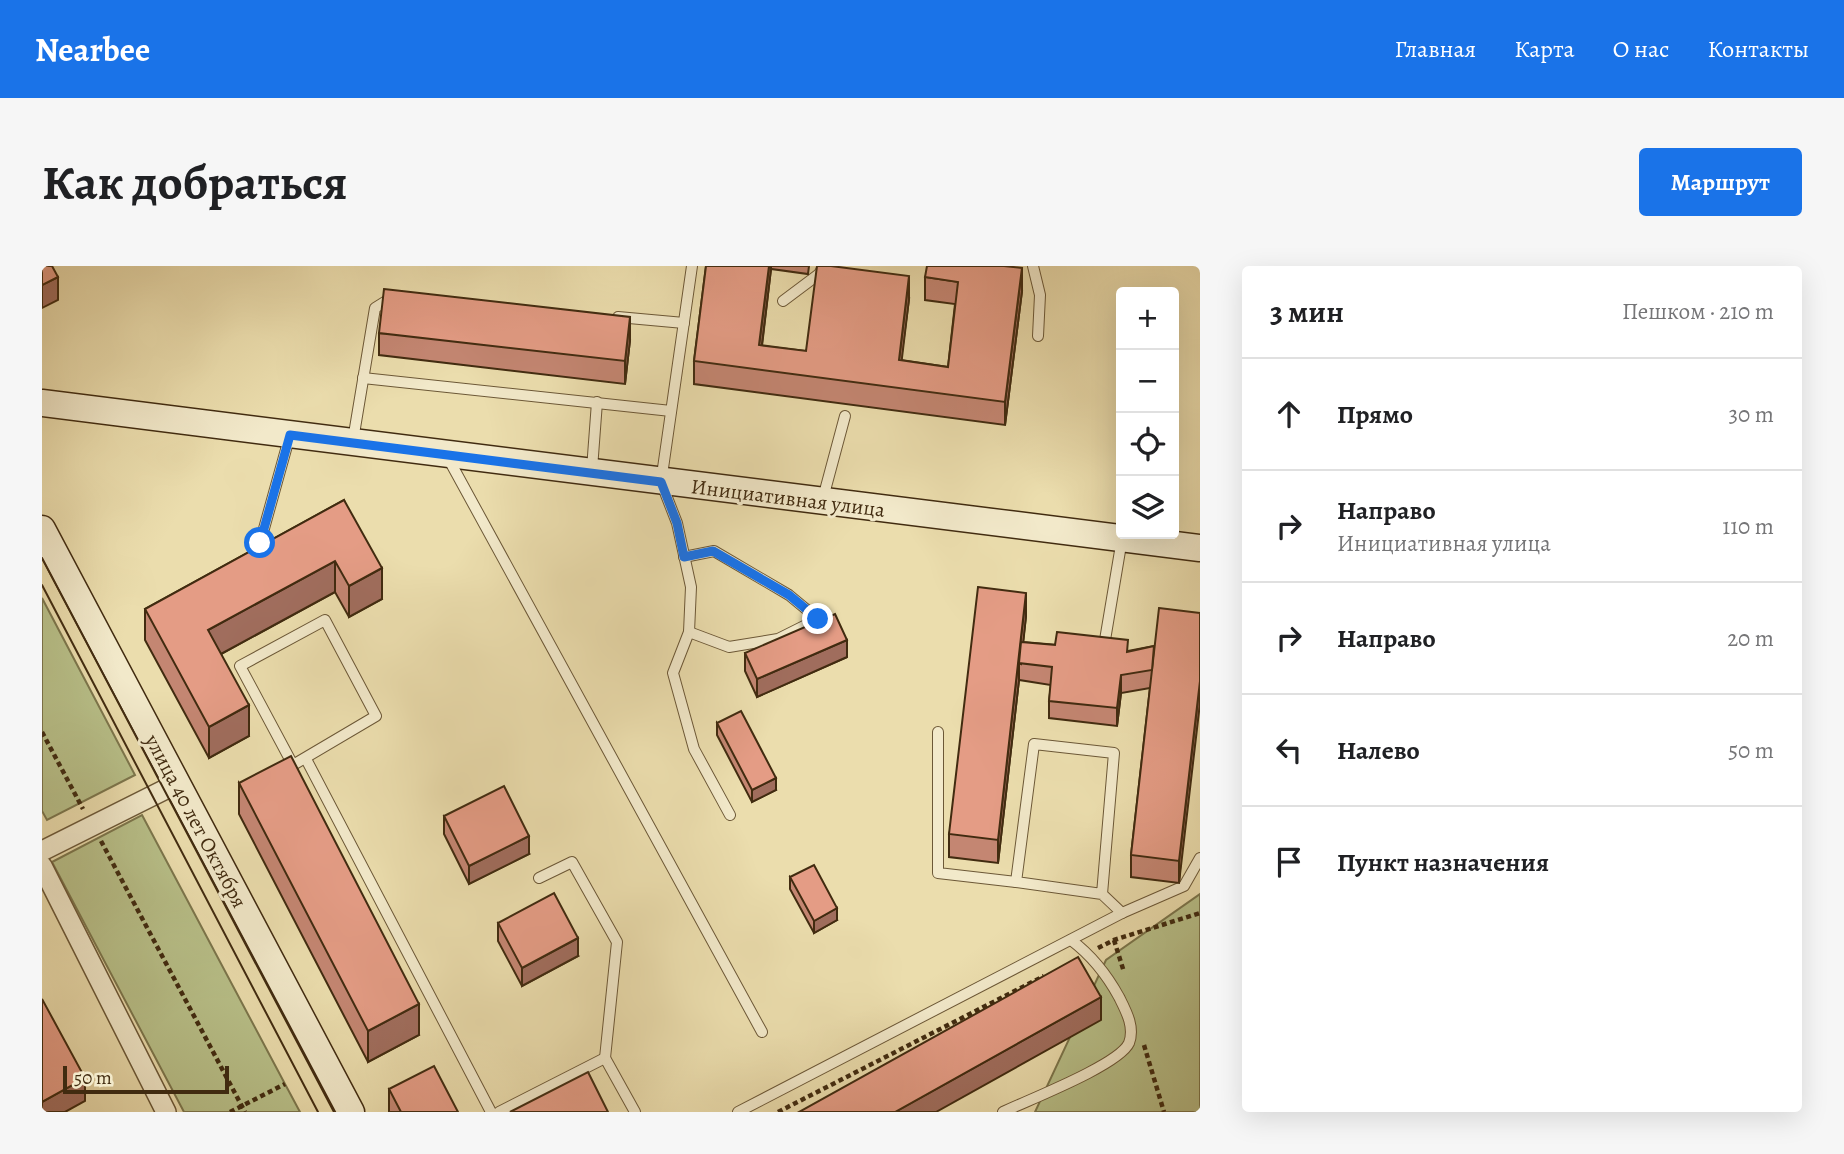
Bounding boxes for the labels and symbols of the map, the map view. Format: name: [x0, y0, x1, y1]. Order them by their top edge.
street label: Инициативная улица: [689, 472, 887, 524]
route start: [244, 527, 275, 558]
route end: [802, 603, 833, 634]
street label: улица 40 лет Октября: [138, 728, 254, 913]
scale bar: [63, 1063, 229, 1095]

